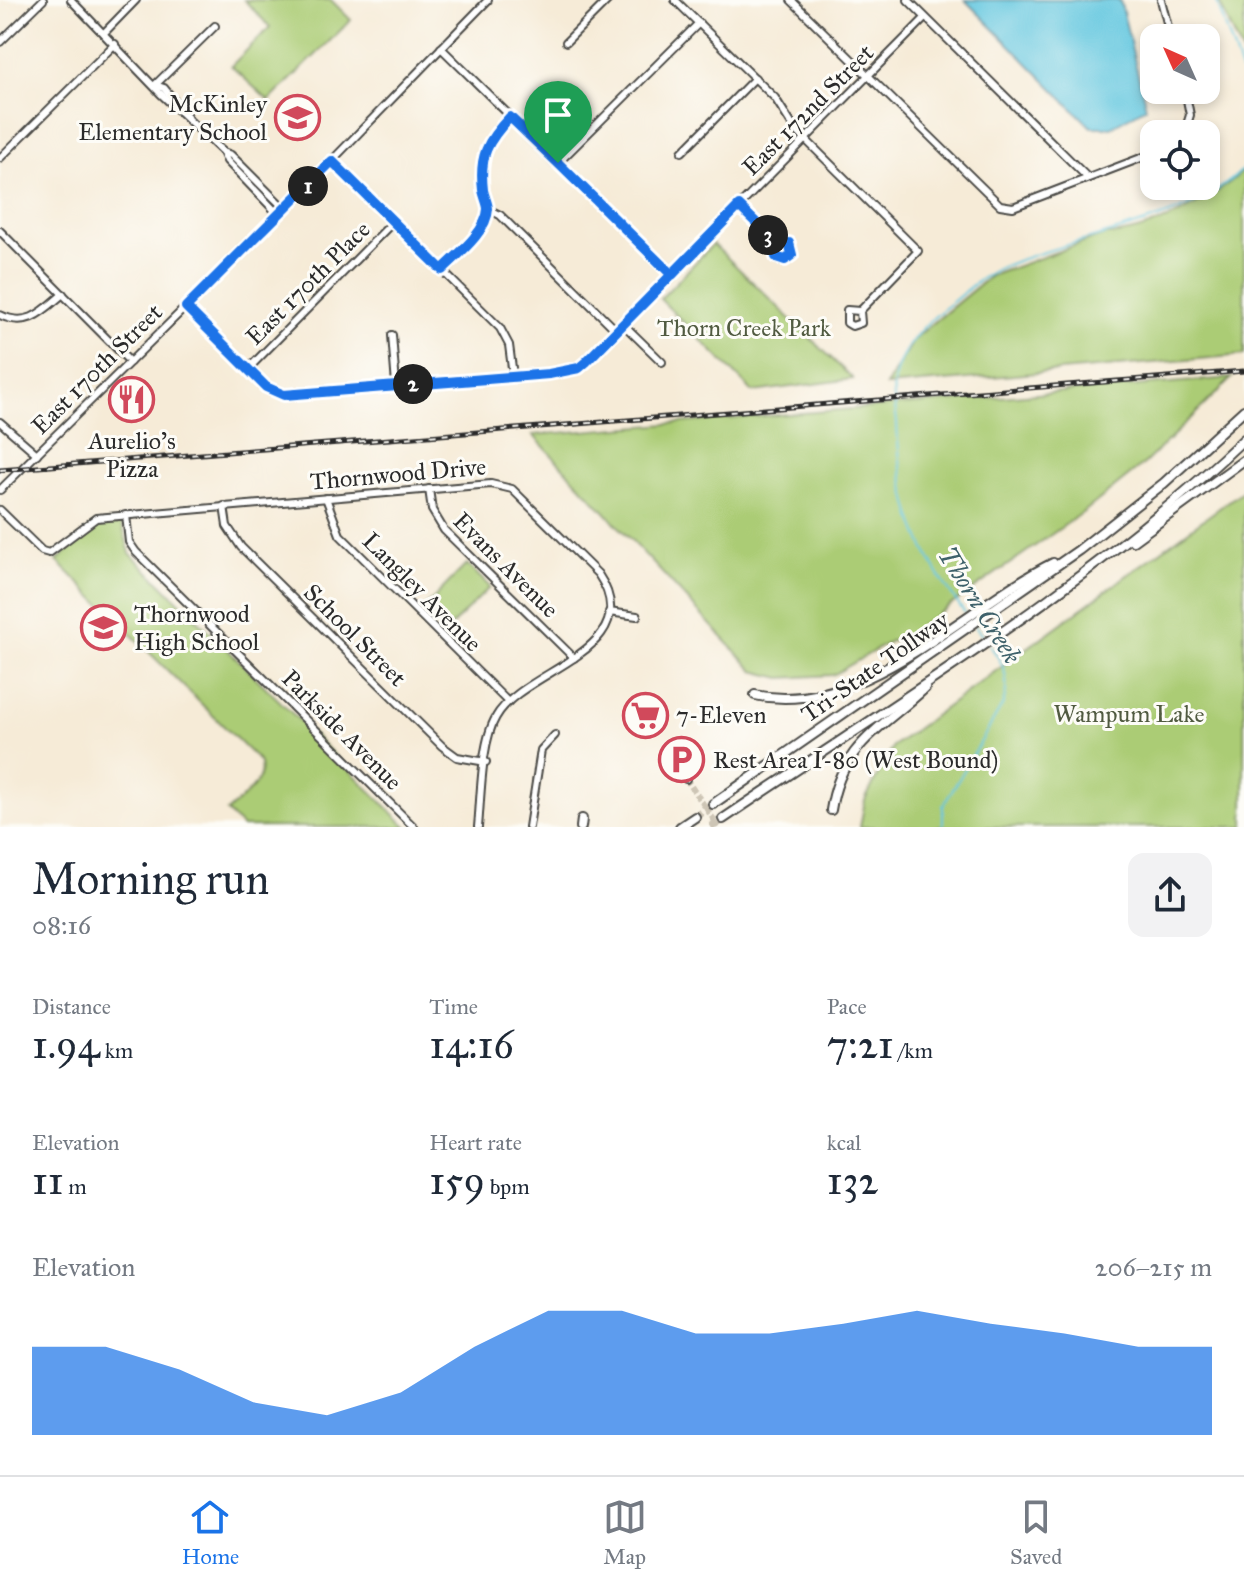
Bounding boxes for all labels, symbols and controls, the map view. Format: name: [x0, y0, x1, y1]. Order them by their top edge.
north arrow: [1140, 24, 1220, 104]
map controls: [1140, 24, 1220, 200]
street label: East 172nd Street: [736, 38, 880, 182]
pin: [524, 81, 592, 163]
place label: McKinley Elementary School: [78, 89, 268, 147]
icon: arrive: [536, 93, 580, 137]
school or university icon: McKinley Elementary School: [274, 94, 322, 142]
button: locate: [1140, 120, 1220, 200]
pin: 1: [288, 166, 328, 206]
text: 1: [304, 172, 312, 199]
street label: East 170th Place: [240, 215, 376, 351]
pin: 3: [748, 215, 788, 255]
text: 3: [764, 221, 772, 248]
street label: East 170th Street: [25, 297, 169, 441]
park label: Thorn Creek Park: [657, 313, 832, 343]
pin: 2: [393, 364, 433, 404]
text: 2: [408, 370, 418, 397]
restaurant icon: Aurelio's Pizza: [108, 375, 156, 423]
place label: Aurelio's Pizza: [87, 426, 176, 484]
street label: Thornwood Drive: [309, 451, 487, 497]
street label: Evans Avenue: [447, 506, 565, 624]
street label: Langley Avenue: [356, 526, 488, 658]
water label: Thorn Creek: [931, 541, 1029, 670]
street label: School Street: [297, 577, 413, 693]
place label: Thornwood High School: [134, 599, 260, 657]
school or university icon: Thornwood High School: [79, 604, 127, 652]
street label: Tri-State Tollway: [795, 605, 955, 729]
street label: Parkside Avenue: [276, 664, 408, 796]
supermarket icon: 7-Eleven: [621, 691, 669, 739]
park label: Wampum Lake: [1054, 699, 1204, 729]
place label: 7-Eleven: [676, 700, 766, 730]
parking icon: Rest Area I-80 (West Bound): [658, 736, 706, 784]
place label: Rest Area I-80 (West Bound): [713, 745, 998, 775]
text: Morning run: [32, 852, 269, 906]
button: share: [1128, 853, 1212, 937]
text: 08:16: [32, 909, 91, 941]
text: Distance: [32, 993, 111, 1020]
text: Time: [429, 993, 478, 1020]
text: Pace: [827, 993, 867, 1020]
text: 1.94: [32, 1020, 100, 1069]
text: 14:16: [429, 1020, 514, 1069]
text: 7:21: [827, 1020, 894, 1069]
text: km: [100, 1037, 133, 1064]
text: /km: [894, 1037, 933, 1064]
text: Elevation: [32, 1129, 119, 1156]
text: Heart rate: [429, 1129, 522, 1156]
text: kcal: [827, 1129, 861, 1156]
text: 11: [32, 1156, 64, 1205]
text: 159: [429, 1156, 485, 1205]
text: 132: [827, 1156, 878, 1205]
text: m: [64, 1173, 87, 1200]
text: bpm: [485, 1173, 530, 1200]
text: Elevation: [32, 1251, 135, 1283]
text: 206–215 m: [1095, 1251, 1212, 1283]
tab: Home: [182, 1495, 239, 1570]
tab: Map: [603, 1495, 647, 1570]
tab: Saved: [1010, 1495, 1062, 1570]

